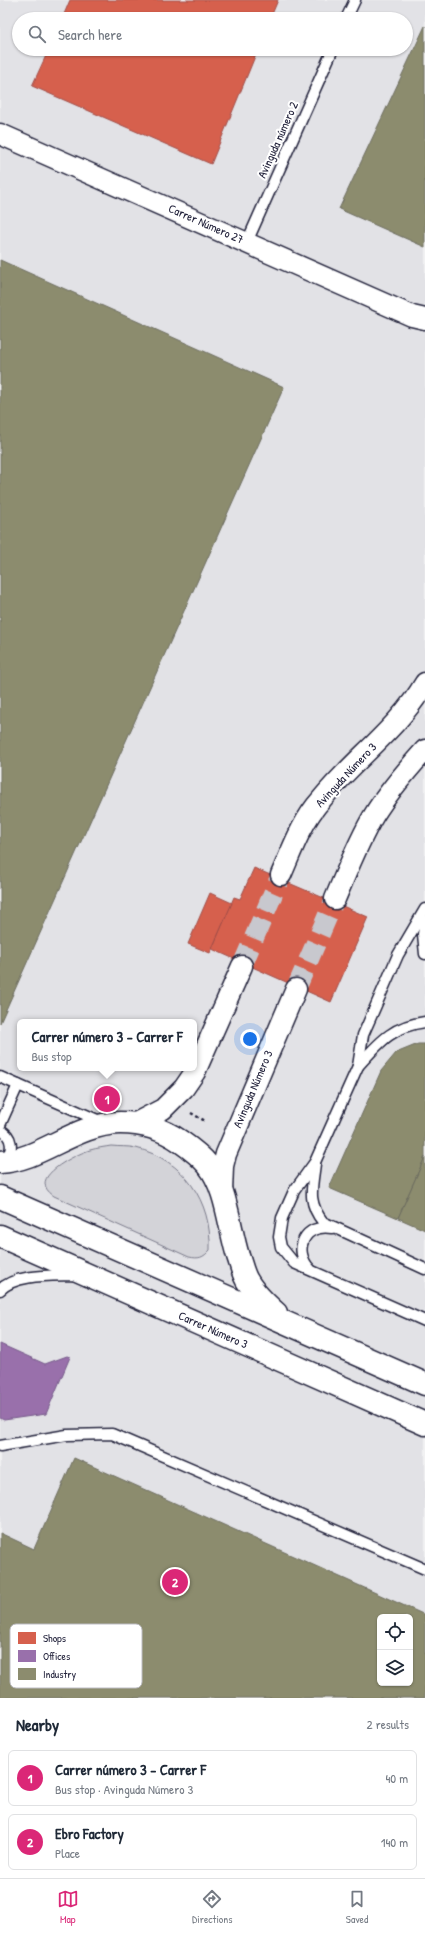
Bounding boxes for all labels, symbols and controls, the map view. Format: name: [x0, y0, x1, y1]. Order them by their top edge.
search box: [12, 12, 413, 56]
icon: search: [26, 23, 48, 45]
text: Search here: [58, 24, 122, 45]
street label: Avinguda número 2: [253, 99, 302, 181]
street label: Carrer Número 27: [166, 199, 247, 248]
street label: Avinguda Número 3: [311, 739, 380, 811]
popup: [17, 1019, 197, 1071]
text: Carrer número 3 - Carrer F: [31, 1026, 183, 1047]
your location: [240, 1029, 260, 1049]
text: Bus stop: [31, 1047, 71, 1065]
street label: Avinguda Número 3: [229, 1047, 277, 1130]
pin: 1: [94, 1084, 120, 1114]
street label: Carrer Número 3: [176, 1307, 251, 1352]
pin: 2: [162, 1567, 188, 1597]
map controls: [377, 1614, 413, 1686]
button: locate: [377, 1614, 413, 1650]
legend: [10, 1624, 142, 1688]
text: Shops: [43, 1631, 66, 1645]
text: Offices: [43, 1649, 70, 1663]
button: layers: [377, 1650, 413, 1686]
text: Industry: [43, 1667, 77, 1681]
text: Nearby: [16, 1713, 59, 1736]
text: 2 results: [367, 1715, 409, 1733]
text: Carrer número 3 - Carrer F: [55, 1759, 206, 1780]
text: 1: [28, 1769, 32, 1787]
text: 40 m: [385, 1769, 408, 1787]
text: Bus stop · Avinguda Número 3: [55, 1780, 193, 1798]
text: Ebro Factory: [55, 1823, 124, 1844]
text: 2: [27, 1833, 33, 1851]
text: 140 m: [381, 1833, 408, 1851]
text: Place: [55, 1844, 80, 1862]
tab: Map: [57, 1888, 79, 1926]
tab: Directions: [192, 1888, 233, 1926]
tab: Saved: [346, 1888, 368, 1926]

